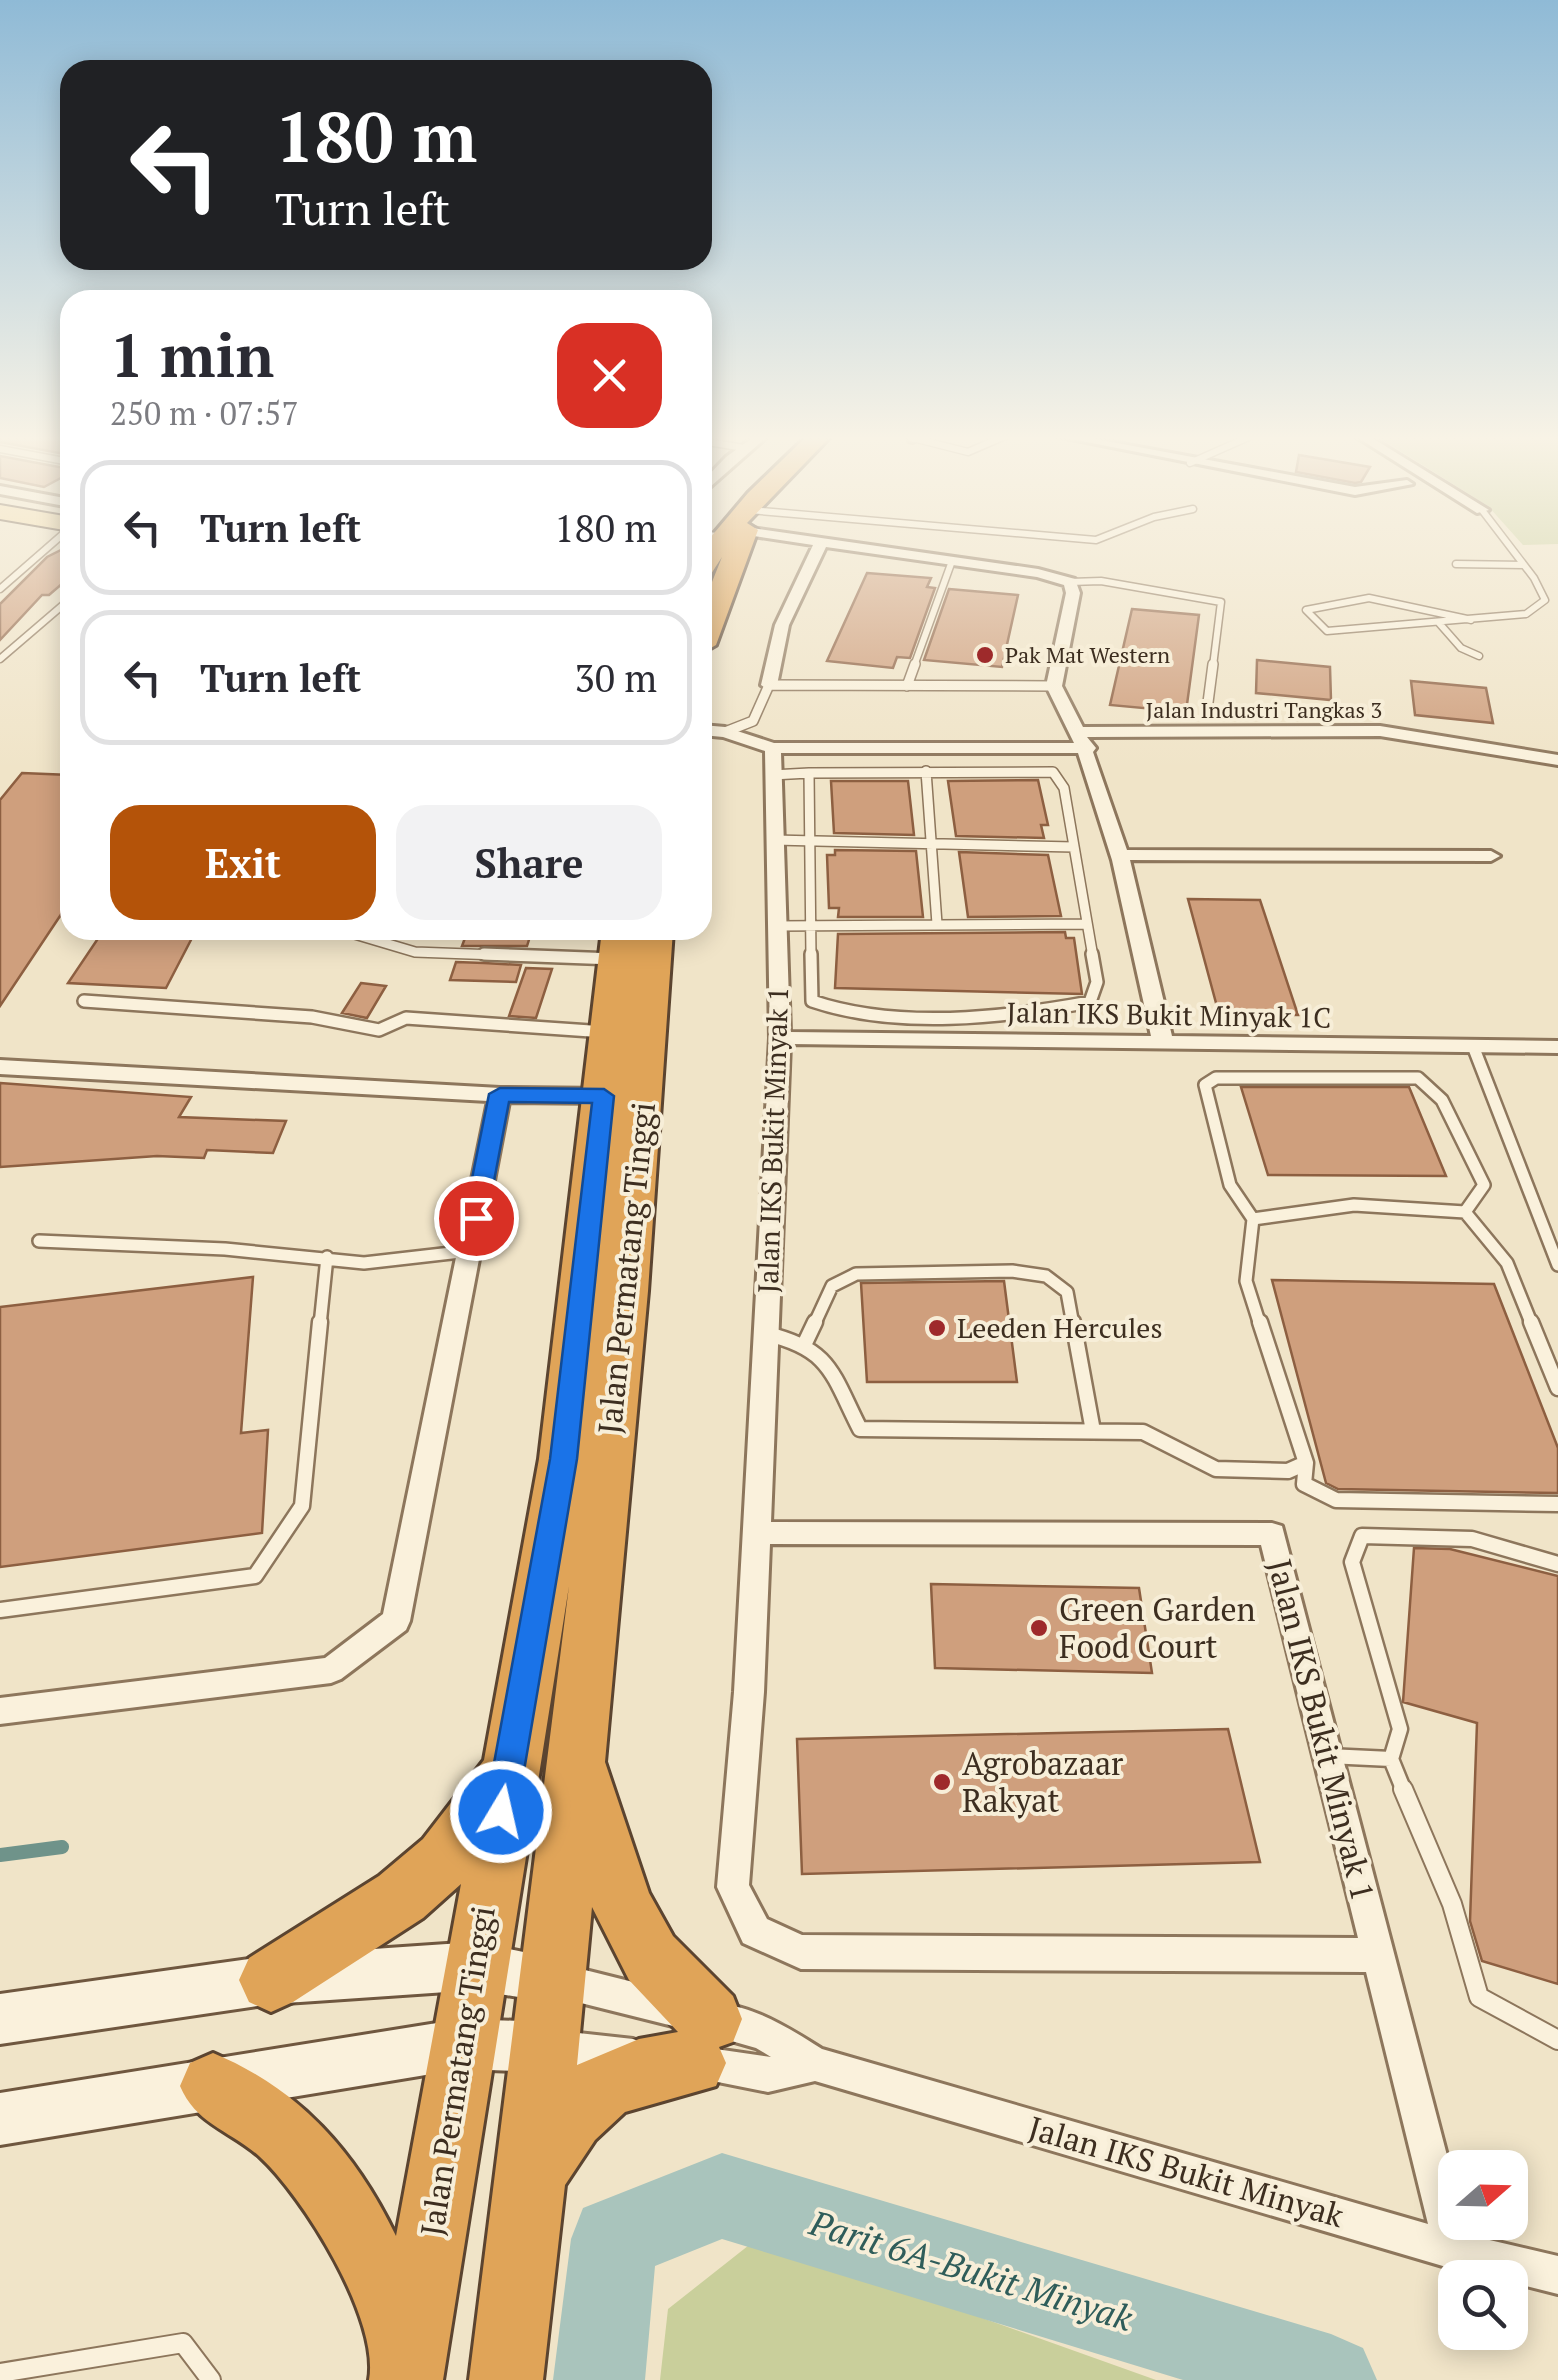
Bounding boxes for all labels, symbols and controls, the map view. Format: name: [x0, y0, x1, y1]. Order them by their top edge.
text: 180 m: [275, 89, 477, 182]
icon: left: [110, 100, 240, 230]
text: Turn left: [275, 178, 450, 238]
text: 1 min: [110, 315, 274, 394]
button: close: [557, 323, 662, 428]
text: 250 m · 07:57: [110, 392, 298, 434]
icon: left: [115, 500, 170, 555]
text: Turn left: [200, 503, 361, 553]
text: 180 m: [554, 503, 657, 553]
place label: Pak Mat Western: [1005, 640, 1170, 669]
marker: Pak Mat Western: [974, 644, 996, 666]
icon: left: [115, 650, 170, 705]
text: Turn left: [200, 653, 361, 703]
text: 30 m: [574, 653, 657, 703]
street label: Jalan Industri Tangkas 3: [1146, 695, 1382, 724]
button: Exit: [110, 805, 376, 920]
button: Share: [396, 805, 662, 920]
street label: Jalan IKS Bukit Minyak 1: [749, 986, 796, 1294]
street label: Jalan IKS Bukit Minyak 1C: [1006, 993, 1332, 1036]
street label: Jalan Permatang Tinggi: [588, 1100, 664, 1436]
pin: [434, 1176, 519, 1261]
icon: arrive: [449, 1191, 504, 1246]
place label: Leeden Hercules: [957, 1309, 1163, 1346]
marker: Leeden Hercules: [926, 1317, 948, 1339]
street label: Jalan IKS Bukit Minyak 1: [1259, 1555, 1385, 1905]
place label: Green Garden Food Court: [1059, 1588, 1256, 1667]
marker: Green Garden Food Court: [1028, 1617, 1050, 1639]
place label: Agrobazaar Rakyat: [962, 1742, 1124, 1821]
position arrow: [449, 1760, 553, 1864]
marker: Agrobazaar Rakyat: [931, 1771, 953, 1793]
street label: Jalan Permatang Tinggi: [410, 1903, 504, 2239]
street label: Jalan IKS Bukit Minyak: [1024, 2106, 1349, 2236]
north arrow: [1438, 2150, 1528, 2240]
map controls: [1438, 2150, 1528, 2350]
water label: Parit 6A-Bukit Minyak: [804, 2199, 1138, 2341]
button: search: [1438, 2260, 1528, 2350]

